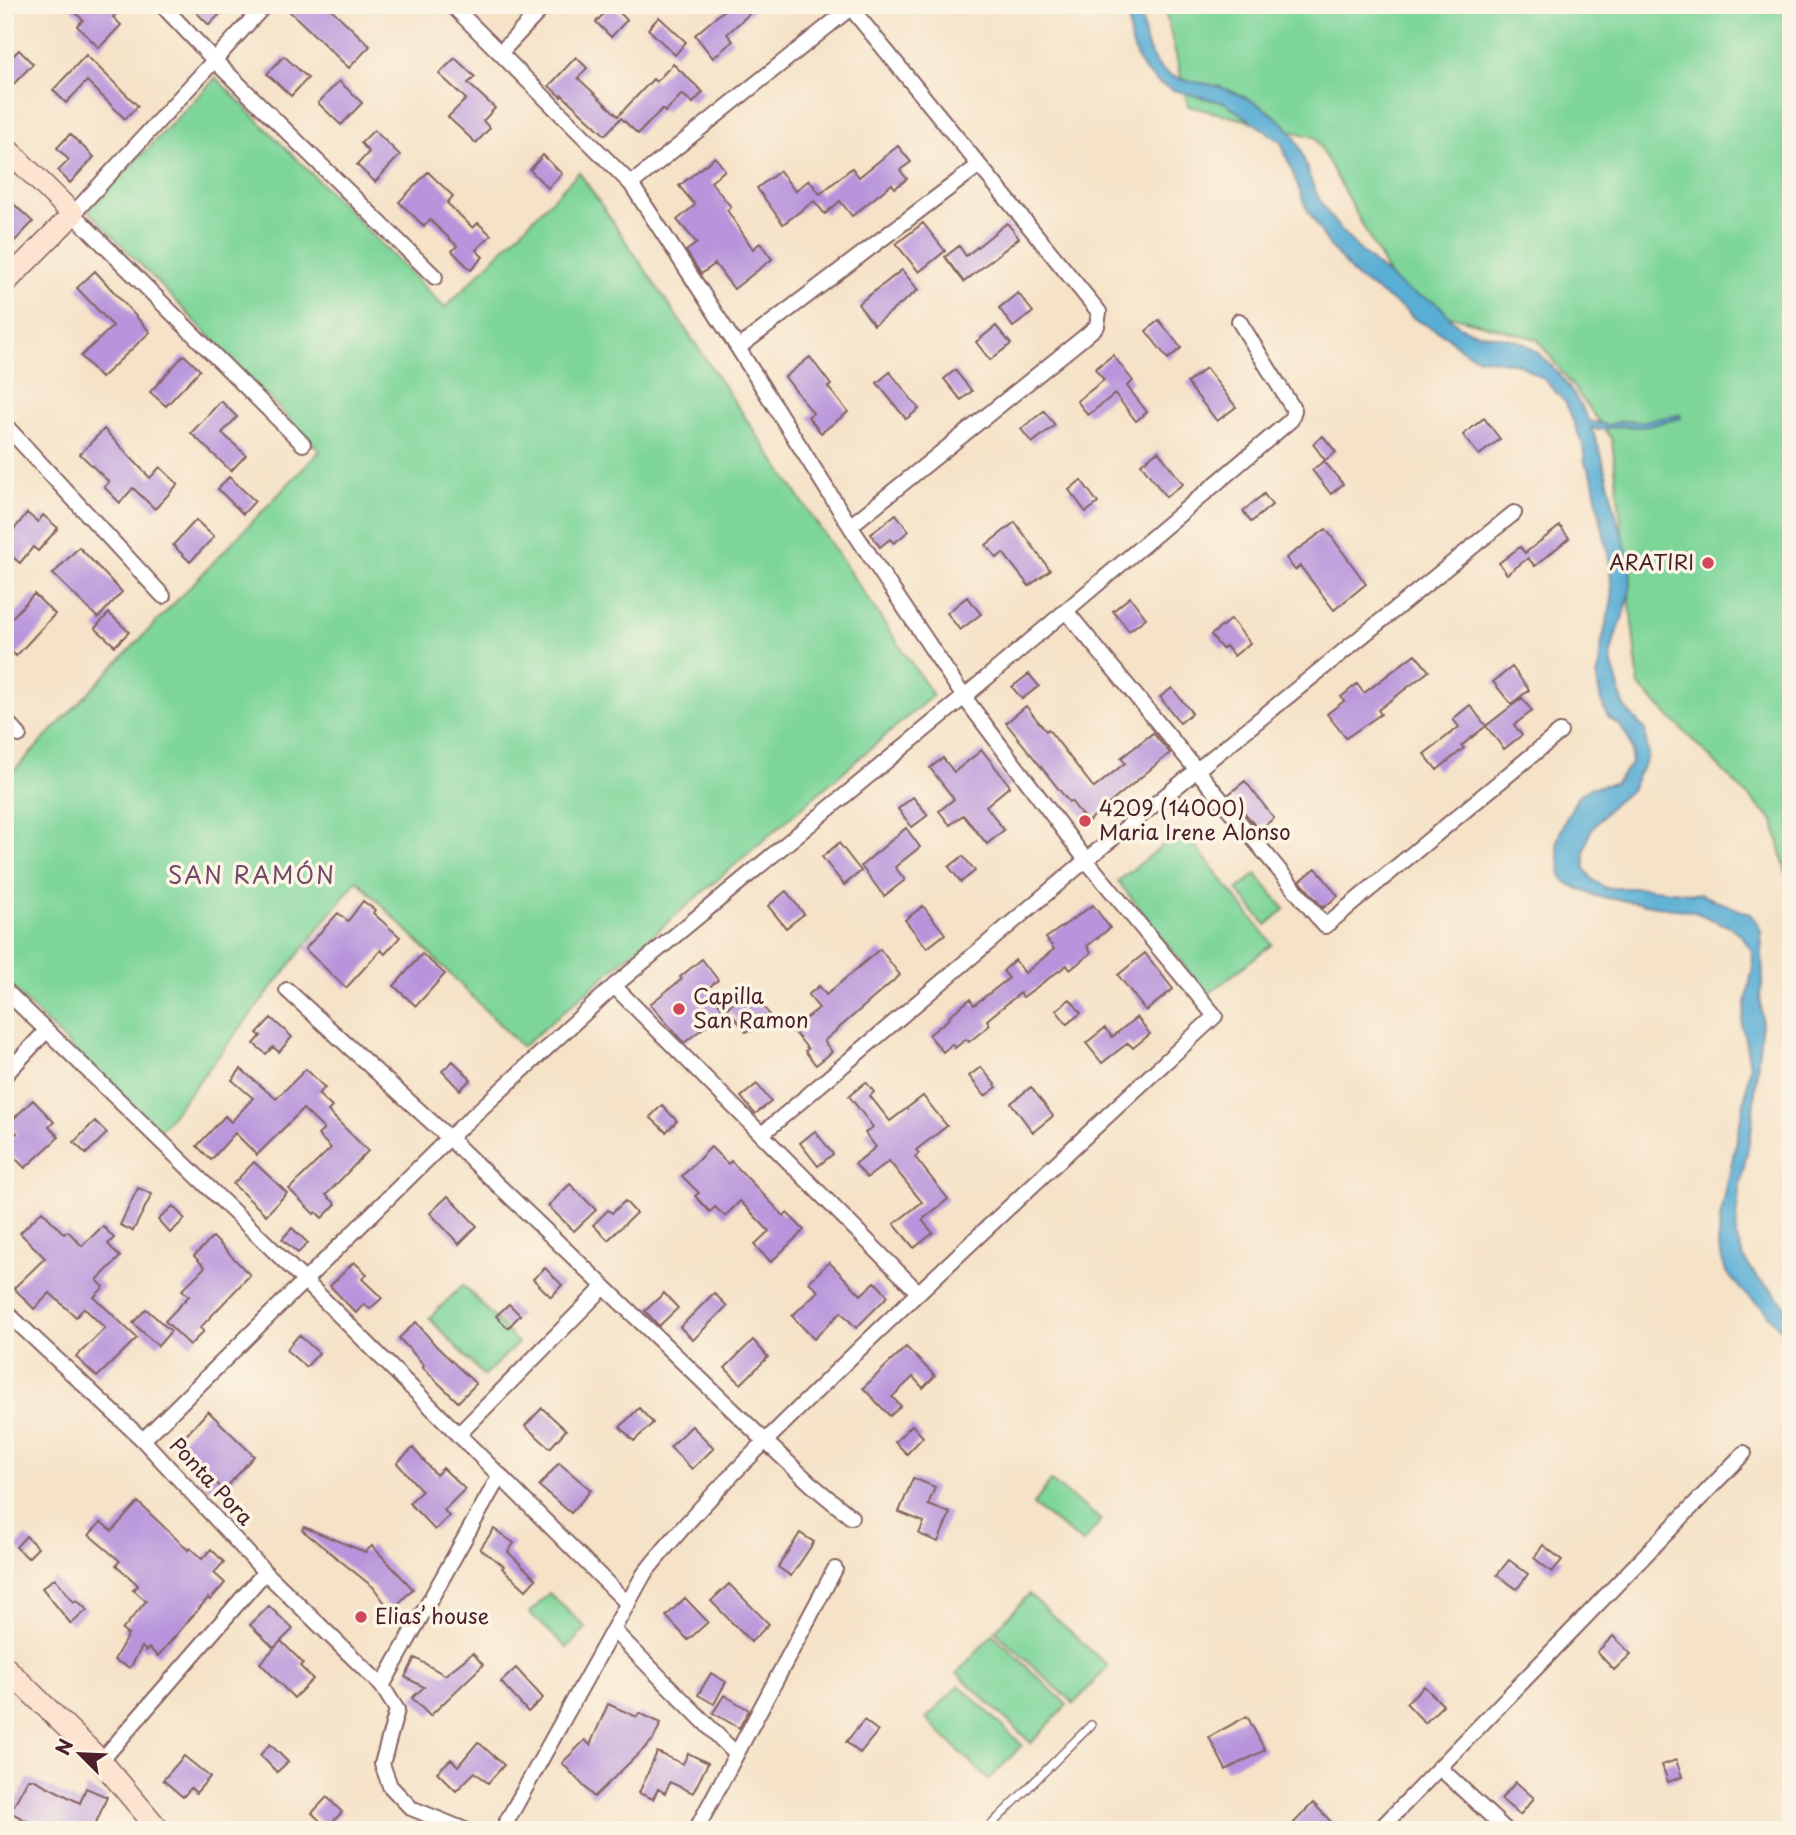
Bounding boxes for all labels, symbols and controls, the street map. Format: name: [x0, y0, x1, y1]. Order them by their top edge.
place label: ARATIRI: [1609, 545, 1694, 577]
marker: ARATIRI: [1700, 555, 1716, 571]
place label: 4209 (14000) Maria Irene Alonso: [1099, 791, 1291, 847]
marker: 4209 (14000) Maria Irene Alonso: [1077, 813, 1093, 829]
district label: SAN RAMÓN: [168, 857, 336, 892]
place label: Capilla San Ramon: [693, 979, 809, 1035]
marker: Capilla San Ramon: [671, 1001, 687, 1017]
street label: Ponta Pora: [163, 1429, 262, 1532]
place label: Elias’ house: [375, 1599, 489, 1631]
marker: Elias’ house: [353, 1609, 369, 1625]
north arrow: [46, 1720, 116, 1790]
text: N: [48, 1734, 79, 1759]

